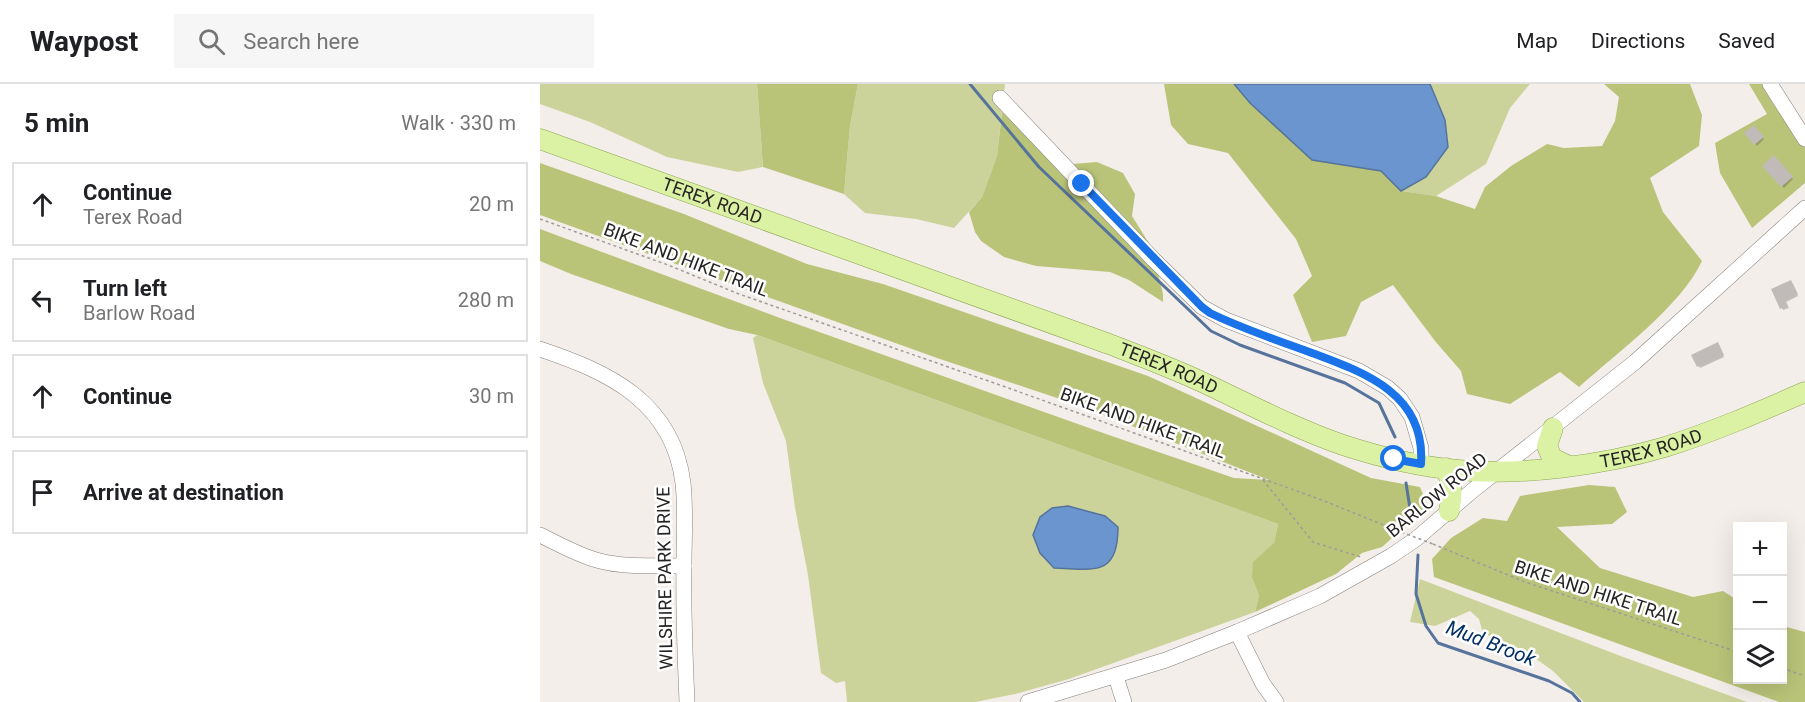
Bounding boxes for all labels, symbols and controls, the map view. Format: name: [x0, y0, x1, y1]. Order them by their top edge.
search box: [174, 14, 594, 68]
text: Waypost: [30, 25, 138, 58]
icon: search: [195, 25, 228, 58]
text: Search here: [243, 29, 359, 54]
text: Map: [1516, 29, 1558, 53]
text: Directions: [1591, 29, 1685, 53]
text: Saved: [1718, 29, 1775, 53]
text: 5 min: [24, 108, 89, 138]
text: Walk · 330 m: [401, 111, 516, 135]
route end: [1068, 170, 1094, 196]
street label: TEREX ROAD: [659, 173, 765, 228]
text: Continue: [83, 180, 172, 205]
icon: ahead: [26, 188, 59, 221]
text: 20 m: [469, 192, 514, 216]
text: Terex Road: [83, 205, 183, 229]
street label: BIKE AND HIKE TRAIL: [601, 218, 772, 301]
text: Turn left: [83, 276, 167, 301]
icon: left: [26, 284, 59, 317]
text: 280 m: [458, 288, 514, 312]
text: Barlow Road: [83, 301, 195, 325]
street label: TEREX ROAD: [1116, 338, 1221, 398]
icon: ahead: [26, 380, 59, 413]
street label: BIKE AND HIKE TRAIL: [1058, 383, 1229, 462]
text: Continue: [83, 384, 172, 409]
text: 30 m: [469, 384, 514, 408]
street label: TEREX ROAD: [1598, 424, 1705, 472]
route start: [1380, 445, 1406, 471]
street label: BARLOW ROAD: [1382, 448, 1491, 541]
icon: arrive: [26, 476, 59, 509]
text: Arrive at destination: [83, 480, 284, 505]
street label: WILSHIRE PARK DRIVE: [652, 486, 677, 670]
map controls: [1733, 522, 1787, 684]
button: +: [1733, 522, 1787, 576]
street label: BIKE AND HIKE TRAIL: [1512, 556, 1685, 630]
button: −: [1733, 576, 1787, 630]
water label: Mud Brook: [1443, 615, 1540, 671]
button: layers: [1733, 630, 1787, 684]

